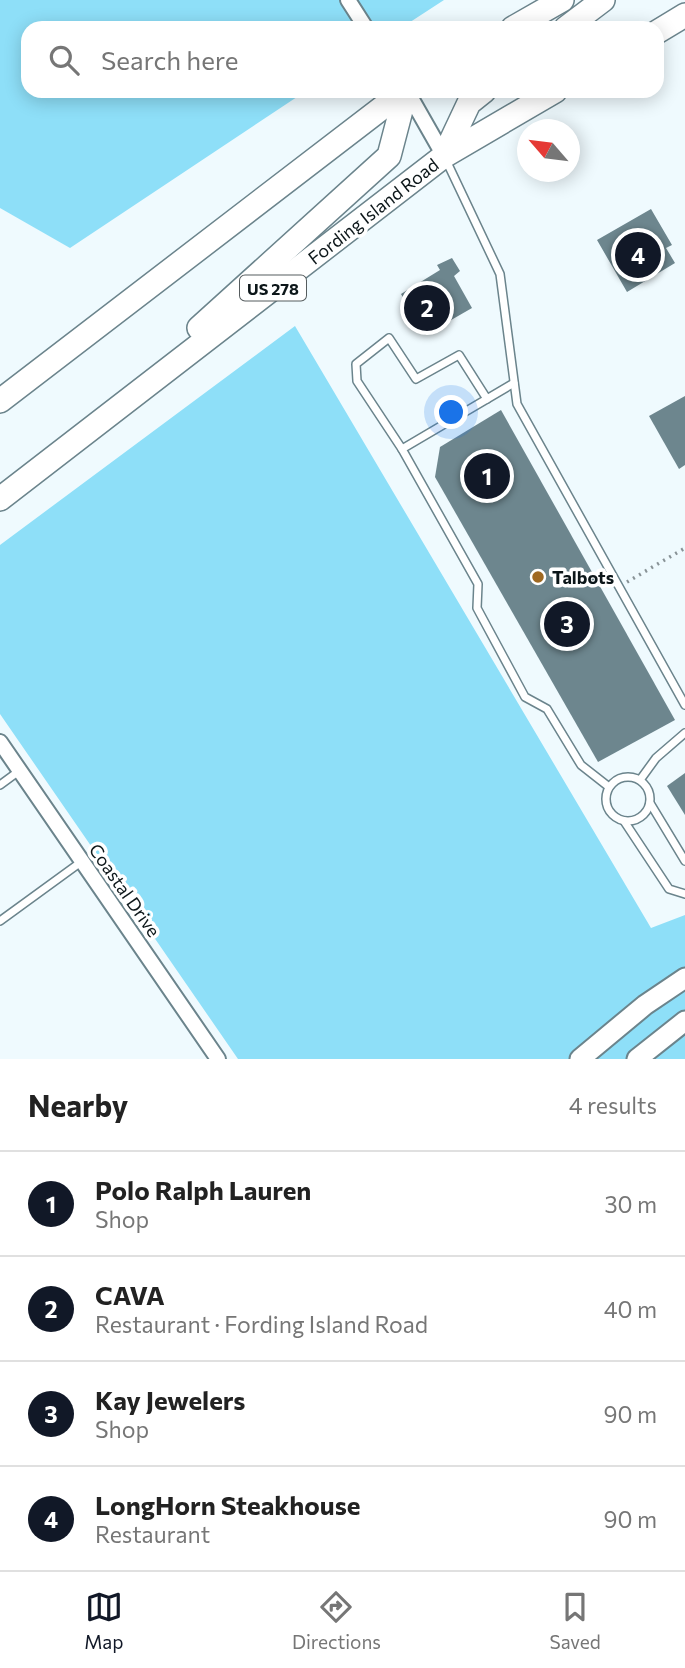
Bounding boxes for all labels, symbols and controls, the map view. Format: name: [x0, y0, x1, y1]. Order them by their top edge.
search box: [21, 21, 664, 98]
icon: search: [45, 41, 83, 79]
text: Search here: [101, 44, 239, 75]
north arrow: [517, 119, 580, 182]
street label: Fording Island Road: [303, 153, 443, 269]
pin: 4: [615, 229, 661, 281]
road number: US 278: [240, 276, 306, 300]
pin: 2: [404, 282, 450, 334]
your location: [434, 395, 468, 429]
pin: 1: [464, 450, 510, 502]
place label: Talbots: [552, 566, 614, 588]
marker: Talbots: [530, 569, 546, 585]
pin: 3: [544, 598, 590, 650]
street label: Coastal Drive: [85, 839, 165, 941]
text: Nearby: [28, 1086, 128, 1123]
text: 4 results: [569, 1091, 657, 1119]
text: Polo Ralph Lauren: [95, 1174, 311, 1205]
text: 1: [46, 1190, 56, 1218]
text: 30 m: [604, 1190, 657, 1218]
text: Shop: [95, 1205, 149, 1233]
text: CAVA: [95, 1279, 165, 1310]
text: 2: [44, 1295, 58, 1323]
text: 40 m: [604, 1295, 657, 1323]
text: Restaurant · Fording Island Road: [95, 1310, 428, 1338]
text: Kay Jewelers: [95, 1384, 245, 1415]
text: 3: [44, 1400, 58, 1428]
text: 90 m: [604, 1400, 657, 1428]
text: Shop: [95, 1415, 149, 1443]
text: LongHorn Steakhouse: [95, 1489, 361, 1520]
text: 4: [44, 1505, 58, 1533]
text: 90 m: [604, 1505, 657, 1533]
text: Restaurant: [95, 1520, 210, 1548]
tab: Map: [84, 1588, 123, 1653]
tab: Directions: [292, 1588, 381, 1653]
tab: Saved: [549, 1588, 601, 1653]

